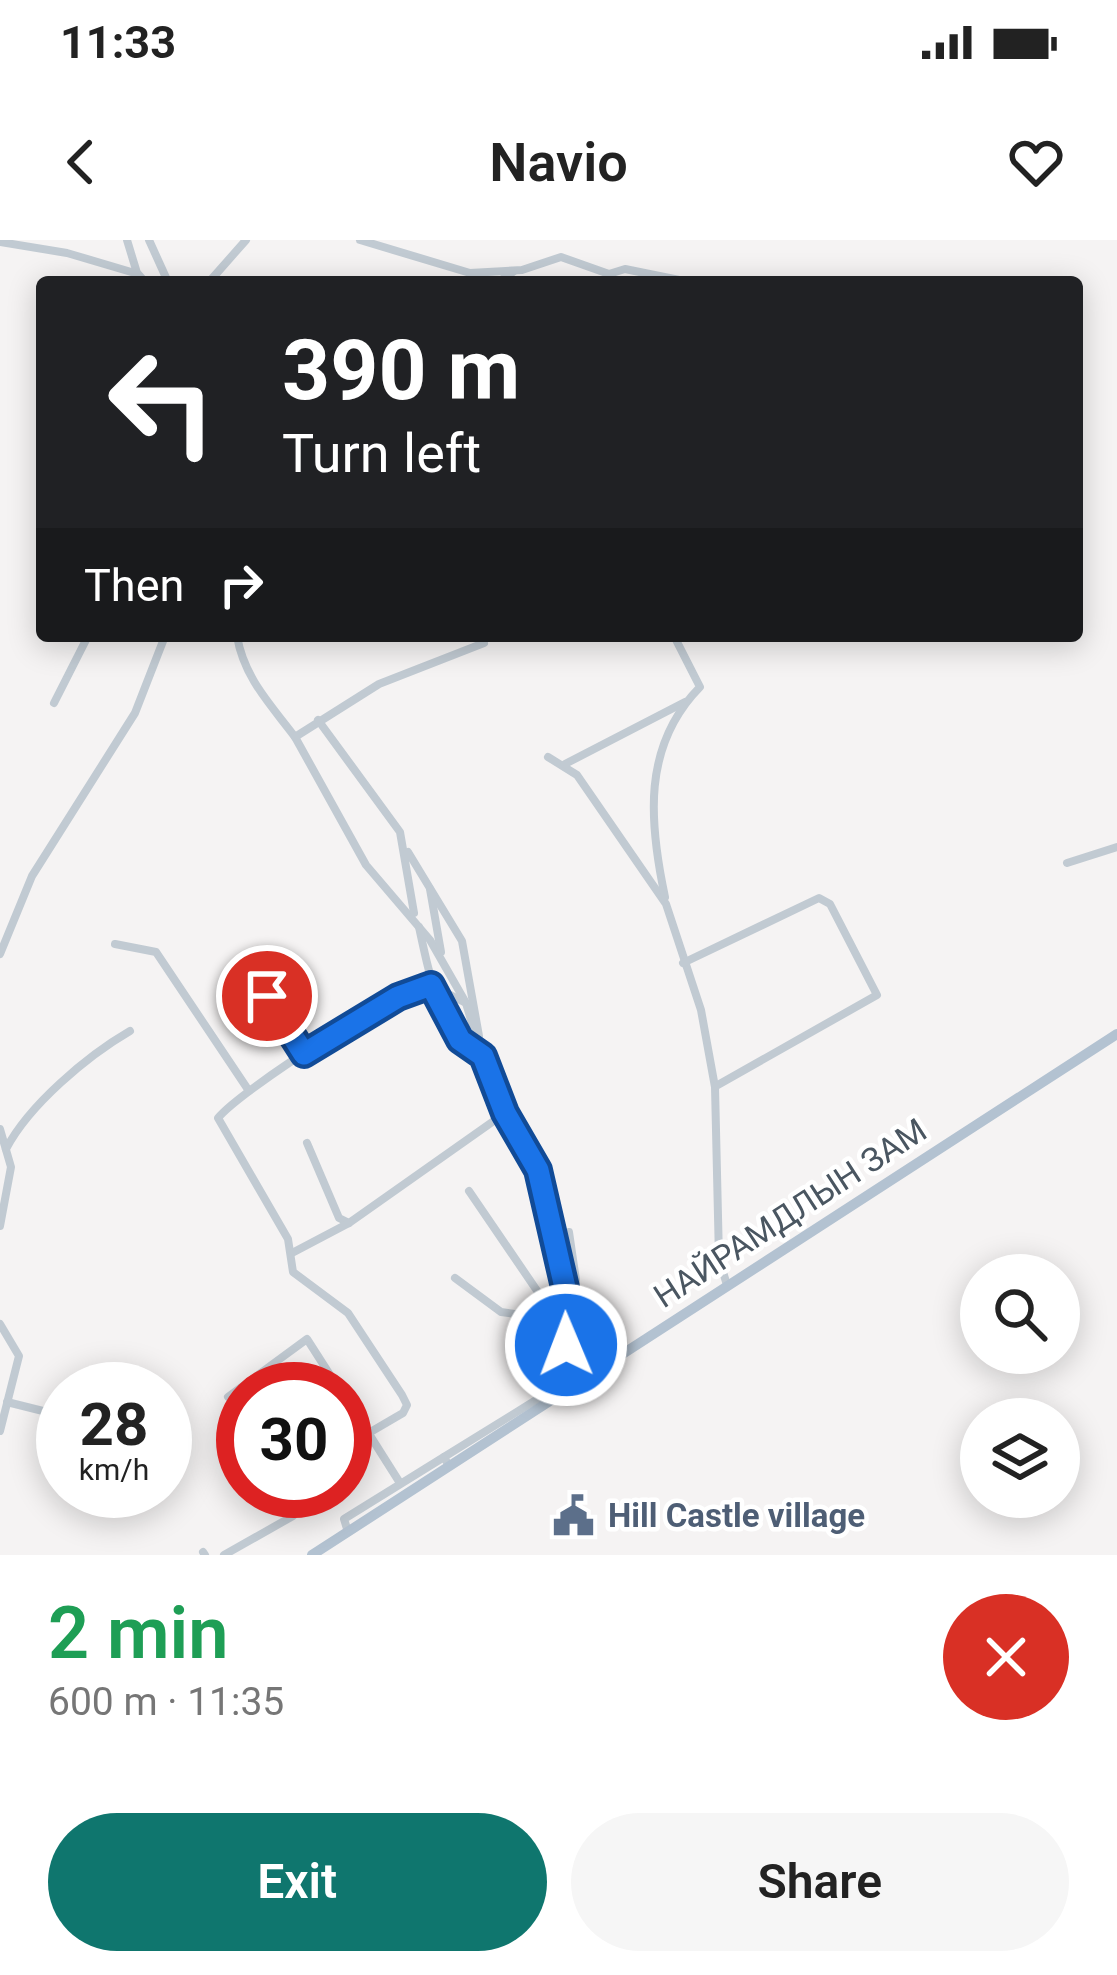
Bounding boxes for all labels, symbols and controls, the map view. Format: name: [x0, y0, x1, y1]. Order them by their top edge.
text: 11:33: [60, 16, 176, 69]
icon: back: [48, 129, 114, 195]
icon: heart: [1003, 129, 1069, 195]
text: Navio: [489, 131, 628, 194]
text: 390 m: [282, 321, 520, 420]
icon: left: [84, 324, 240, 480]
text: Turn left: [282, 422, 481, 485]
icon: right: [208, 552, 274, 618]
text: Then: [84, 559, 184, 612]
pin: [216, 945, 318, 1047]
icon: arrive: [234, 963, 300, 1029]
street label: НАЙРАМДЛЫН ЗАМ: [647, 1110, 933, 1316]
map controls: [960, 1254, 1080, 1518]
button: search: [960, 1254, 1080, 1374]
position arrow: [503, 1282, 629, 1408]
speed limit sign: 30: [216, 1362, 372, 1518]
text: 28: [80, 1389, 148, 1460]
button: layers: [960, 1398, 1080, 1518]
text: km/h: [79, 1452, 149, 1487]
public building icon: Hill Castle village: [551, 1492, 597, 1538]
place label: Hill Castle village: [608, 1496, 865, 1535]
text: 2 min: [48, 1591, 229, 1676]
button: close: [943, 1594, 1069, 1720]
text: 600 m · 11:35: [48, 1679, 284, 1725]
button: Exit: [48, 1813, 547, 1951]
button: Share: [571, 1813, 1069, 1951]

